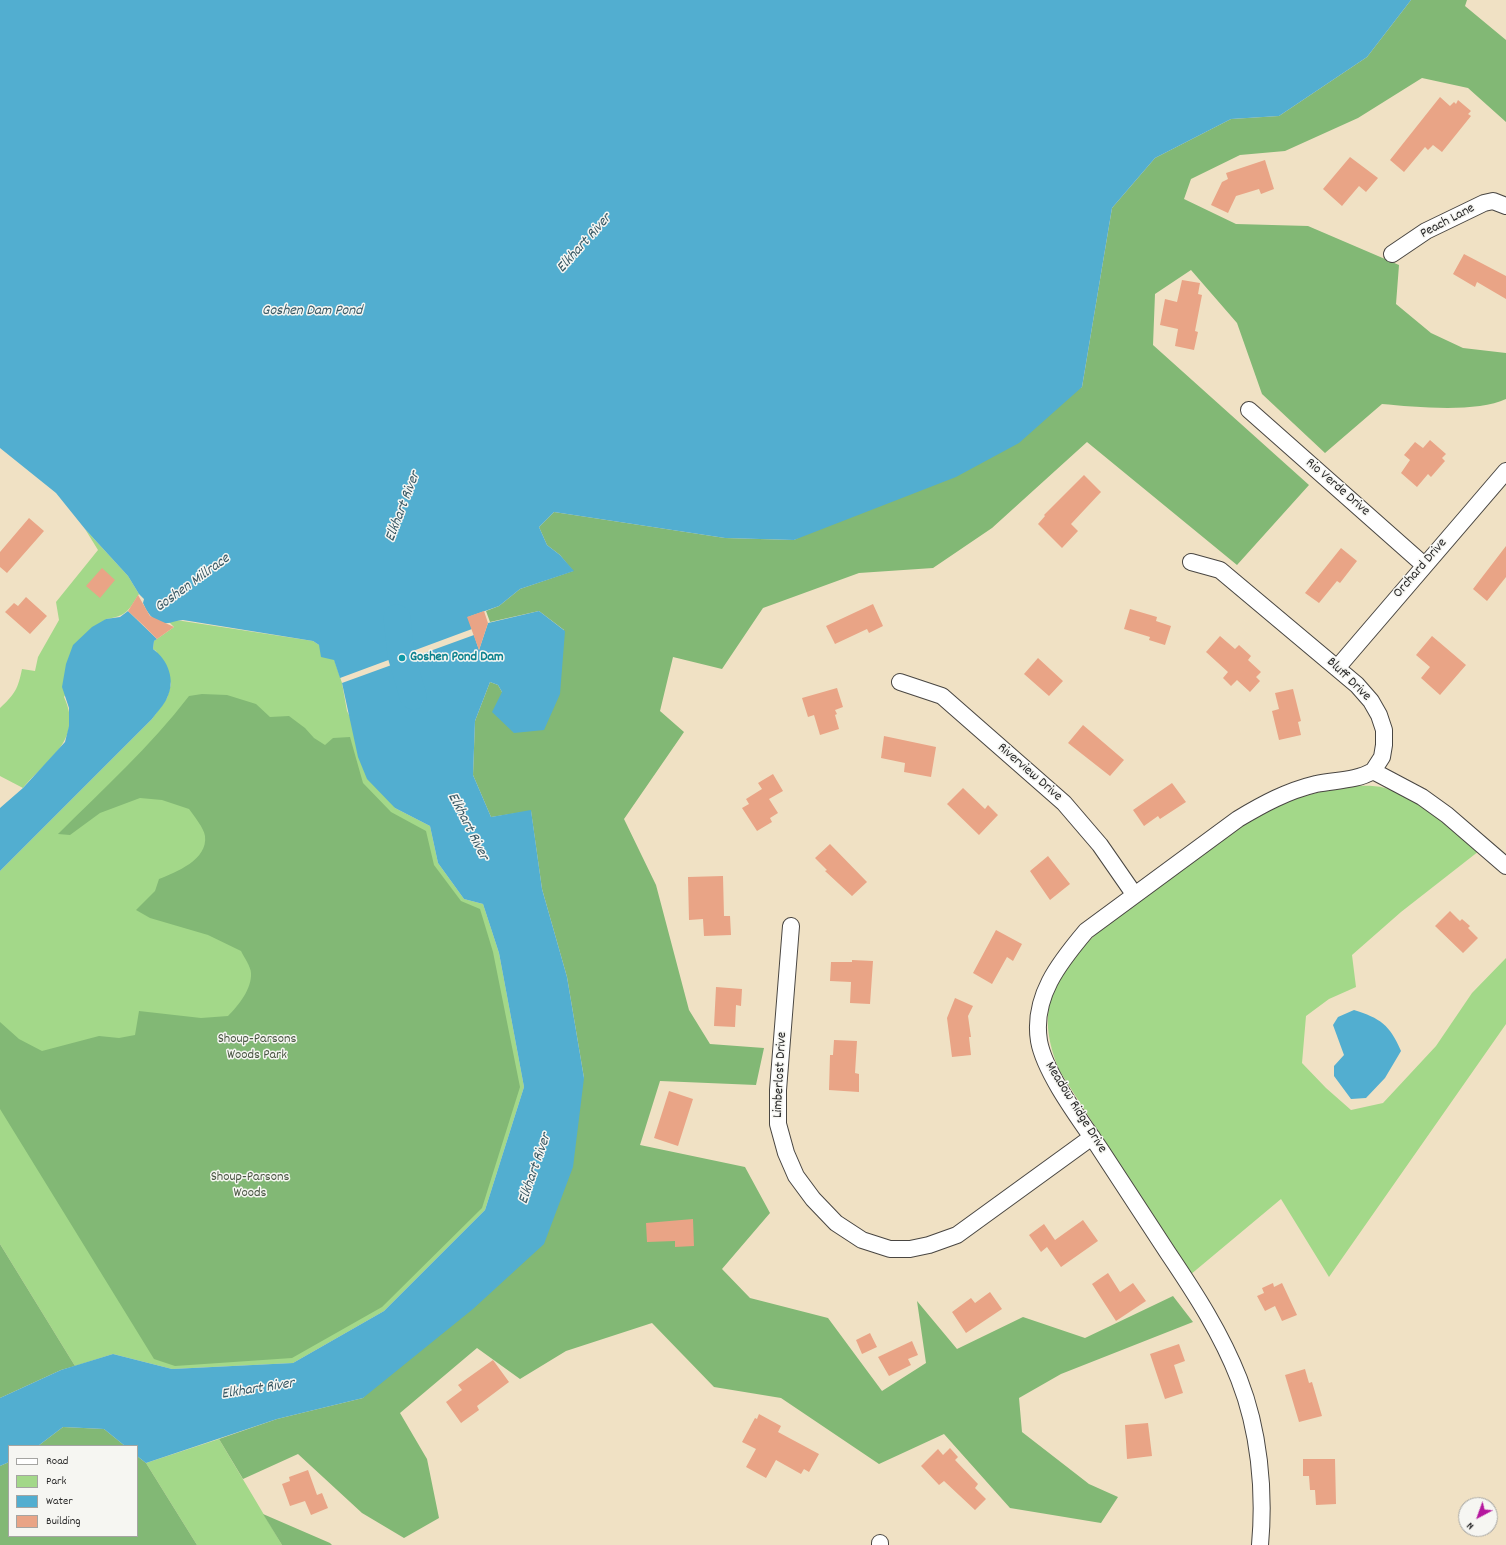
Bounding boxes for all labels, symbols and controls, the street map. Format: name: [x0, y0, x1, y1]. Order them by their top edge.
street label: Peach Lane: [1418, 201, 1478, 243]
water label: Elkhart River: [554, 211, 616, 277]
water label: Goshen Dam Pond: [262, 303, 362, 321]
street label: Rio Verde Drive: [1301, 455, 1373, 521]
water label: Elkhart River: [382, 469, 426, 545]
street label: Orchard Drive: [1390, 536, 1452, 602]
water label: Goshen Millrace: [152, 551, 234, 617]
place label: Goshen Pond Dam: [410, 650, 504, 666]
marker: Goshen Pond Dam: [397, 653, 407, 663]
street label: Bluff Drive: [1322, 655, 1374, 705]
street label: Riverview Drive: [993, 740, 1065, 806]
water label: Elkhart River: [442, 790, 492, 864]
park label: Shoup-Parsons Woods Park: [218, 1032, 296, 1064]
street label: Limberlost Drive: [770, 1032, 792, 1118]
street label: Meadow Ridge Drive: [1040, 1059, 1110, 1157]
water label: Elkhart River: [516, 1131, 556, 1207]
park label: Shoup-Parsons Woods: [211, 1170, 289, 1202]
water label: Elkhart River: [220, 1375, 296, 1405]
legend: [8, 1445, 138, 1537]
text: Road: [46, 1453, 68, 1470]
text: Park: [46, 1473, 66, 1490]
text: Water: [46, 1493, 73, 1510]
north arrow: [1458, 1497, 1498, 1537]
text: Building: [46, 1513, 81, 1530]
text: N: [1463, 1517, 1478, 1533]

